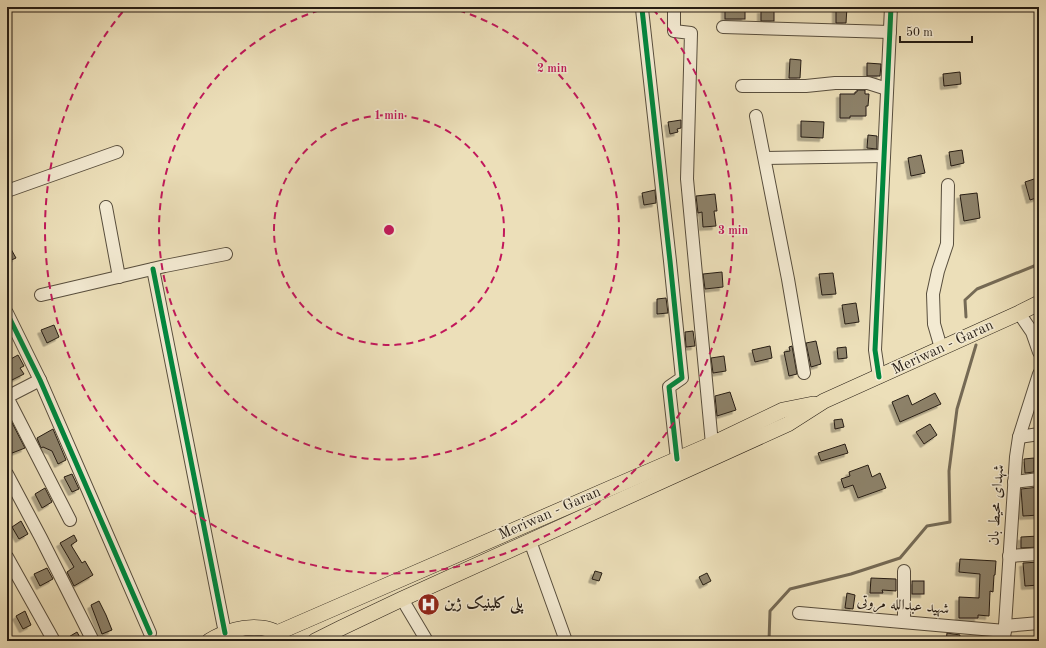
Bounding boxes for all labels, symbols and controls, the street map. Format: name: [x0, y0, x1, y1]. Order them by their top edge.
scale bar: [900, 18, 972, 44]
text: 50 m: [906, 26, 933, 39]
text: 2 min: [537, 63, 567, 75]
text: 1 min: [374, 110, 404, 122]
centre of rings: [382, 223, 396, 237]
text: 3 min: [718, 225, 748, 237]
street label: Meriwan - Garan: [890, 318, 996, 378]
street label: شهدای محیط بان: [986, 464, 1008, 546]
street label: Meriwan - Garan: [497, 485, 603, 543]
hospital icon: پلی کلینیک ژین: [416, 591, 442, 617]
street label: شهید عبدالله مروتی: [856, 594, 950, 620]
place label: پلی کلینیک ژین: [444, 595, 524, 615]

